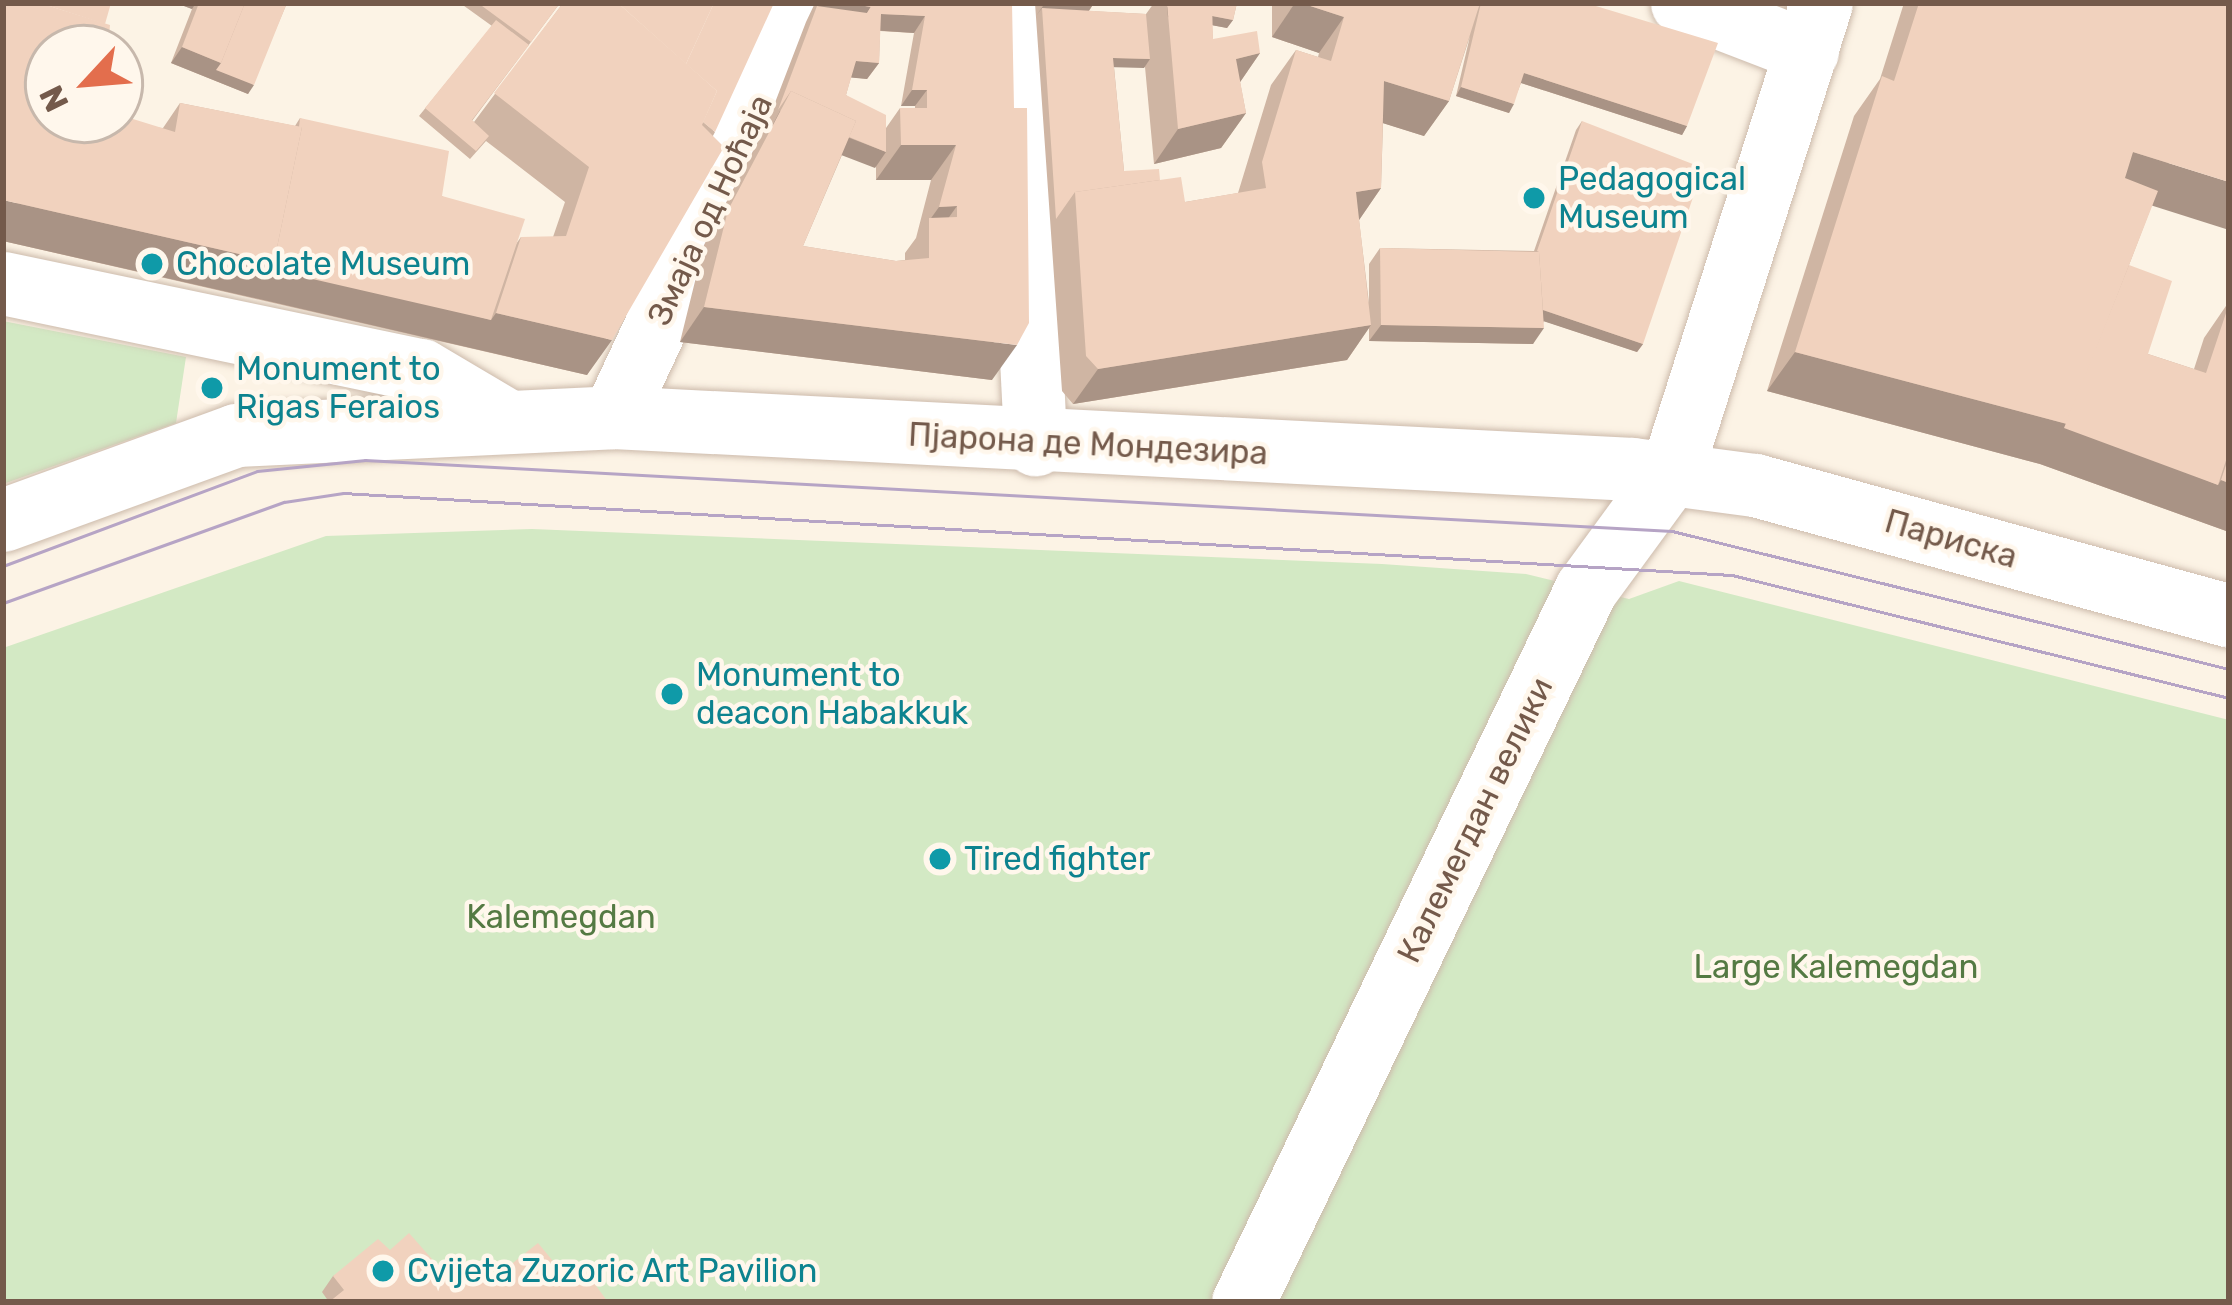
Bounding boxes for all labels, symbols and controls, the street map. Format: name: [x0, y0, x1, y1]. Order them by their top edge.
north arrow: [24, 24, 144, 144]
text: N: [31, 79, 77, 118]
street label: Змаја од Ноћаја: [639, 88, 781, 332]
place label: Pedagogical Museum: [1558, 159, 1746, 237]
marker: Pedagogical Museum: [1521, 185, 1547, 211]
place label: Chocolate Museum: [176, 244, 470, 284]
marker: Chocolate Museum: [139, 251, 165, 277]
place label: Monument to Rigas Feraios: [236, 349, 441, 427]
marker: Monument to Rigas Feraios: [199, 375, 225, 401]
street label: Пјарона де Мондезира: [907, 415, 1269, 473]
street label: Париска: [1880, 501, 2022, 577]
place label: Monument to deacon Habakkuk: [696, 655, 968, 733]
street label: Калемегдан велики: [1389, 671, 1561, 969]
marker: Monument to deacon Habakkuk: [659, 681, 685, 707]
place label: Tired fighter: [964, 839, 1151, 879]
marker: Tired fighter: [927, 846, 953, 872]
park label: Kalemegdan: [466, 897, 656, 937]
park label: Large Kalemegdan: [1694, 947, 1978, 987]
place label: Cvijeta Zuzoric Art Pavilion: [407, 1251, 818, 1291]
marker: Cvijeta Zuzoric Art Pavilion: [370, 1258, 396, 1284]

